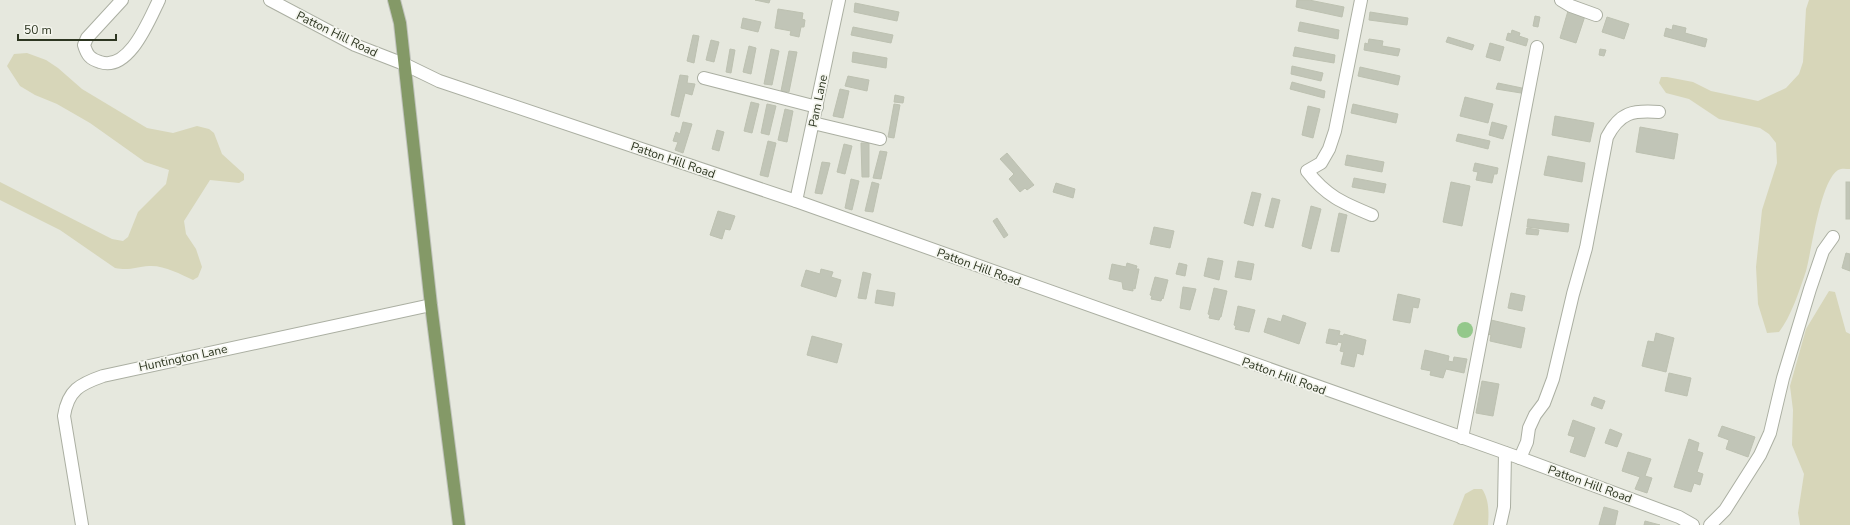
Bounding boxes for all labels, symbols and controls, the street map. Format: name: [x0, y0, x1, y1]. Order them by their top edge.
street label: Patton Hill Road: [294, 7, 380, 61]
scale bar: [18, 16, 116, 42]
text: 50 m: [24, 22, 52, 38]
street label: Pam Lane: [805, 73, 831, 129]
street label: Patton Hill Road: [629, 138, 717, 182]
street label: Patton Hill Road: [935, 244, 1023, 290]
street label: Huntington Lane: [137, 341, 229, 375]
street label: Patton Hill Road: [1240, 353, 1328, 399]
street label: Patton Hill Road: [1546, 461, 1634, 507]

